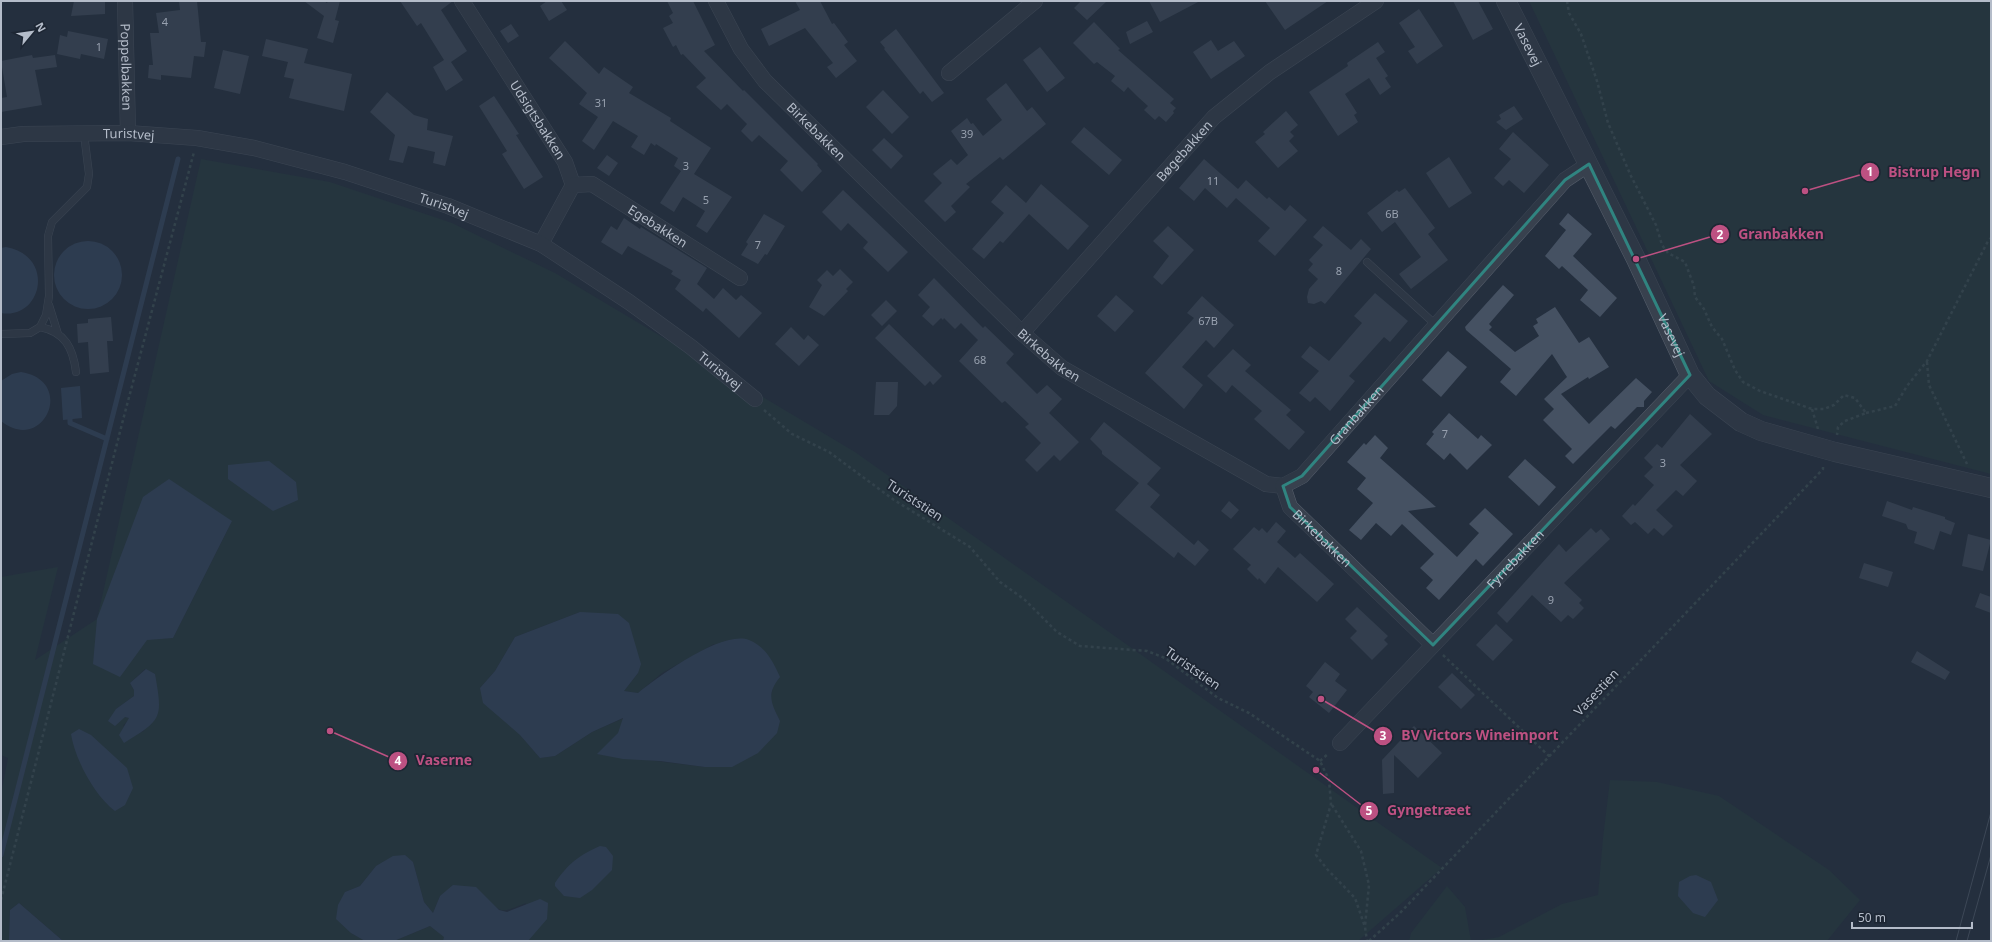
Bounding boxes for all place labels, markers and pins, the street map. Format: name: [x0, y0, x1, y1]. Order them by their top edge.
callout: Bistrup Hegn: [1860, 159, 1987, 185]
callout: Granbakken: [1710, 221, 1832, 247]
callout: BV Victors Wineimport: [1373, 723, 1566, 749]
callout: Vaserne: [388, 748, 480, 774]
callout: Gyngetræet: [1359, 798, 1479, 824]

